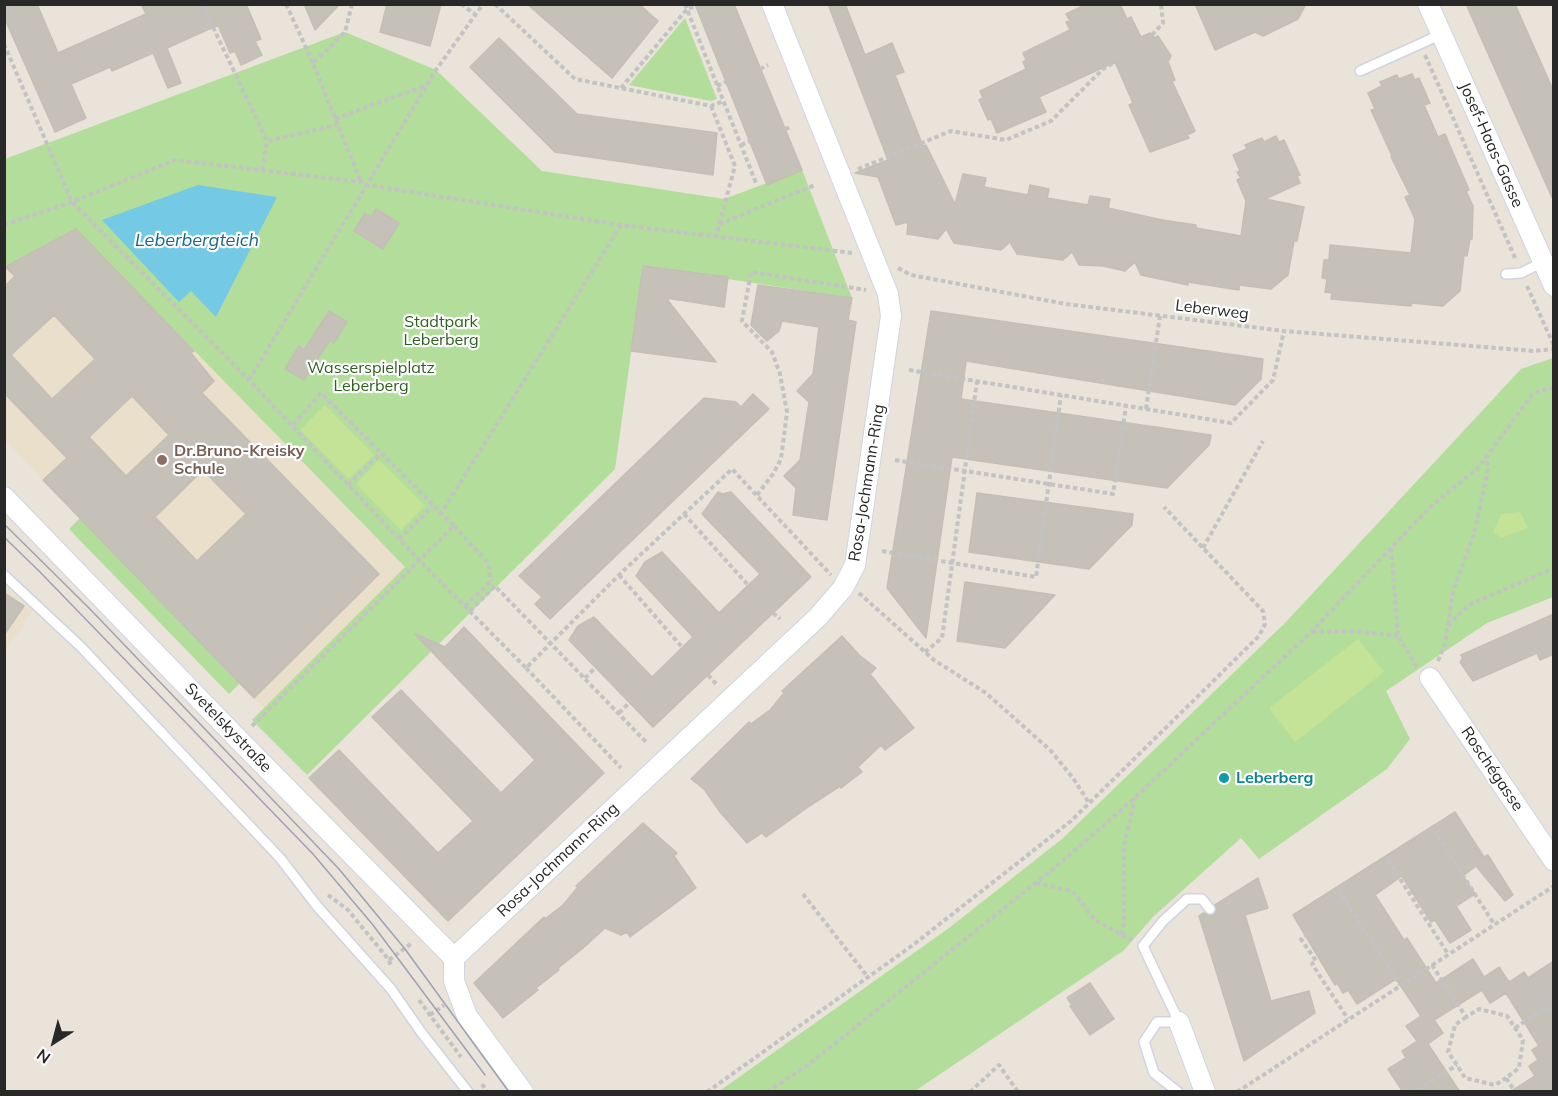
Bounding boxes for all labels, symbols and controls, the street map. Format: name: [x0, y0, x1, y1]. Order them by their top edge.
street label: Josef-Haas-Gasse: [1455, 79, 1527, 211]
water label: Leberbergteich: [135, 230, 259, 252]
street label: Leberweg: [1174, 296, 1250, 324]
park label: Stadtpark Leberberg: [403, 312, 479, 350]
park label: Wasserspielplatz Leberberg: [307, 358, 435, 396]
street label: Rosa-Jochmann-Ring: [845, 403, 889, 563]
place label: Dr.Bruno-Kreisky Schule: [174, 441, 304, 479]
marker: Dr.Bruno-Kreisky Schule: [155, 453, 169, 467]
street label: Svetelskystraße: [181, 679, 275, 777]
street label: Roschégasse: [1457, 723, 1527, 815]
place label: Leberberg: [1236, 768, 1313, 788]
marker: Leberberg: [1217, 771, 1231, 785]
street label: Rosa-Jochmann-Ring: [493, 799, 623, 921]
north arrow: [24, 1012, 84, 1072]
text: N: [33, 1045, 54, 1068]

